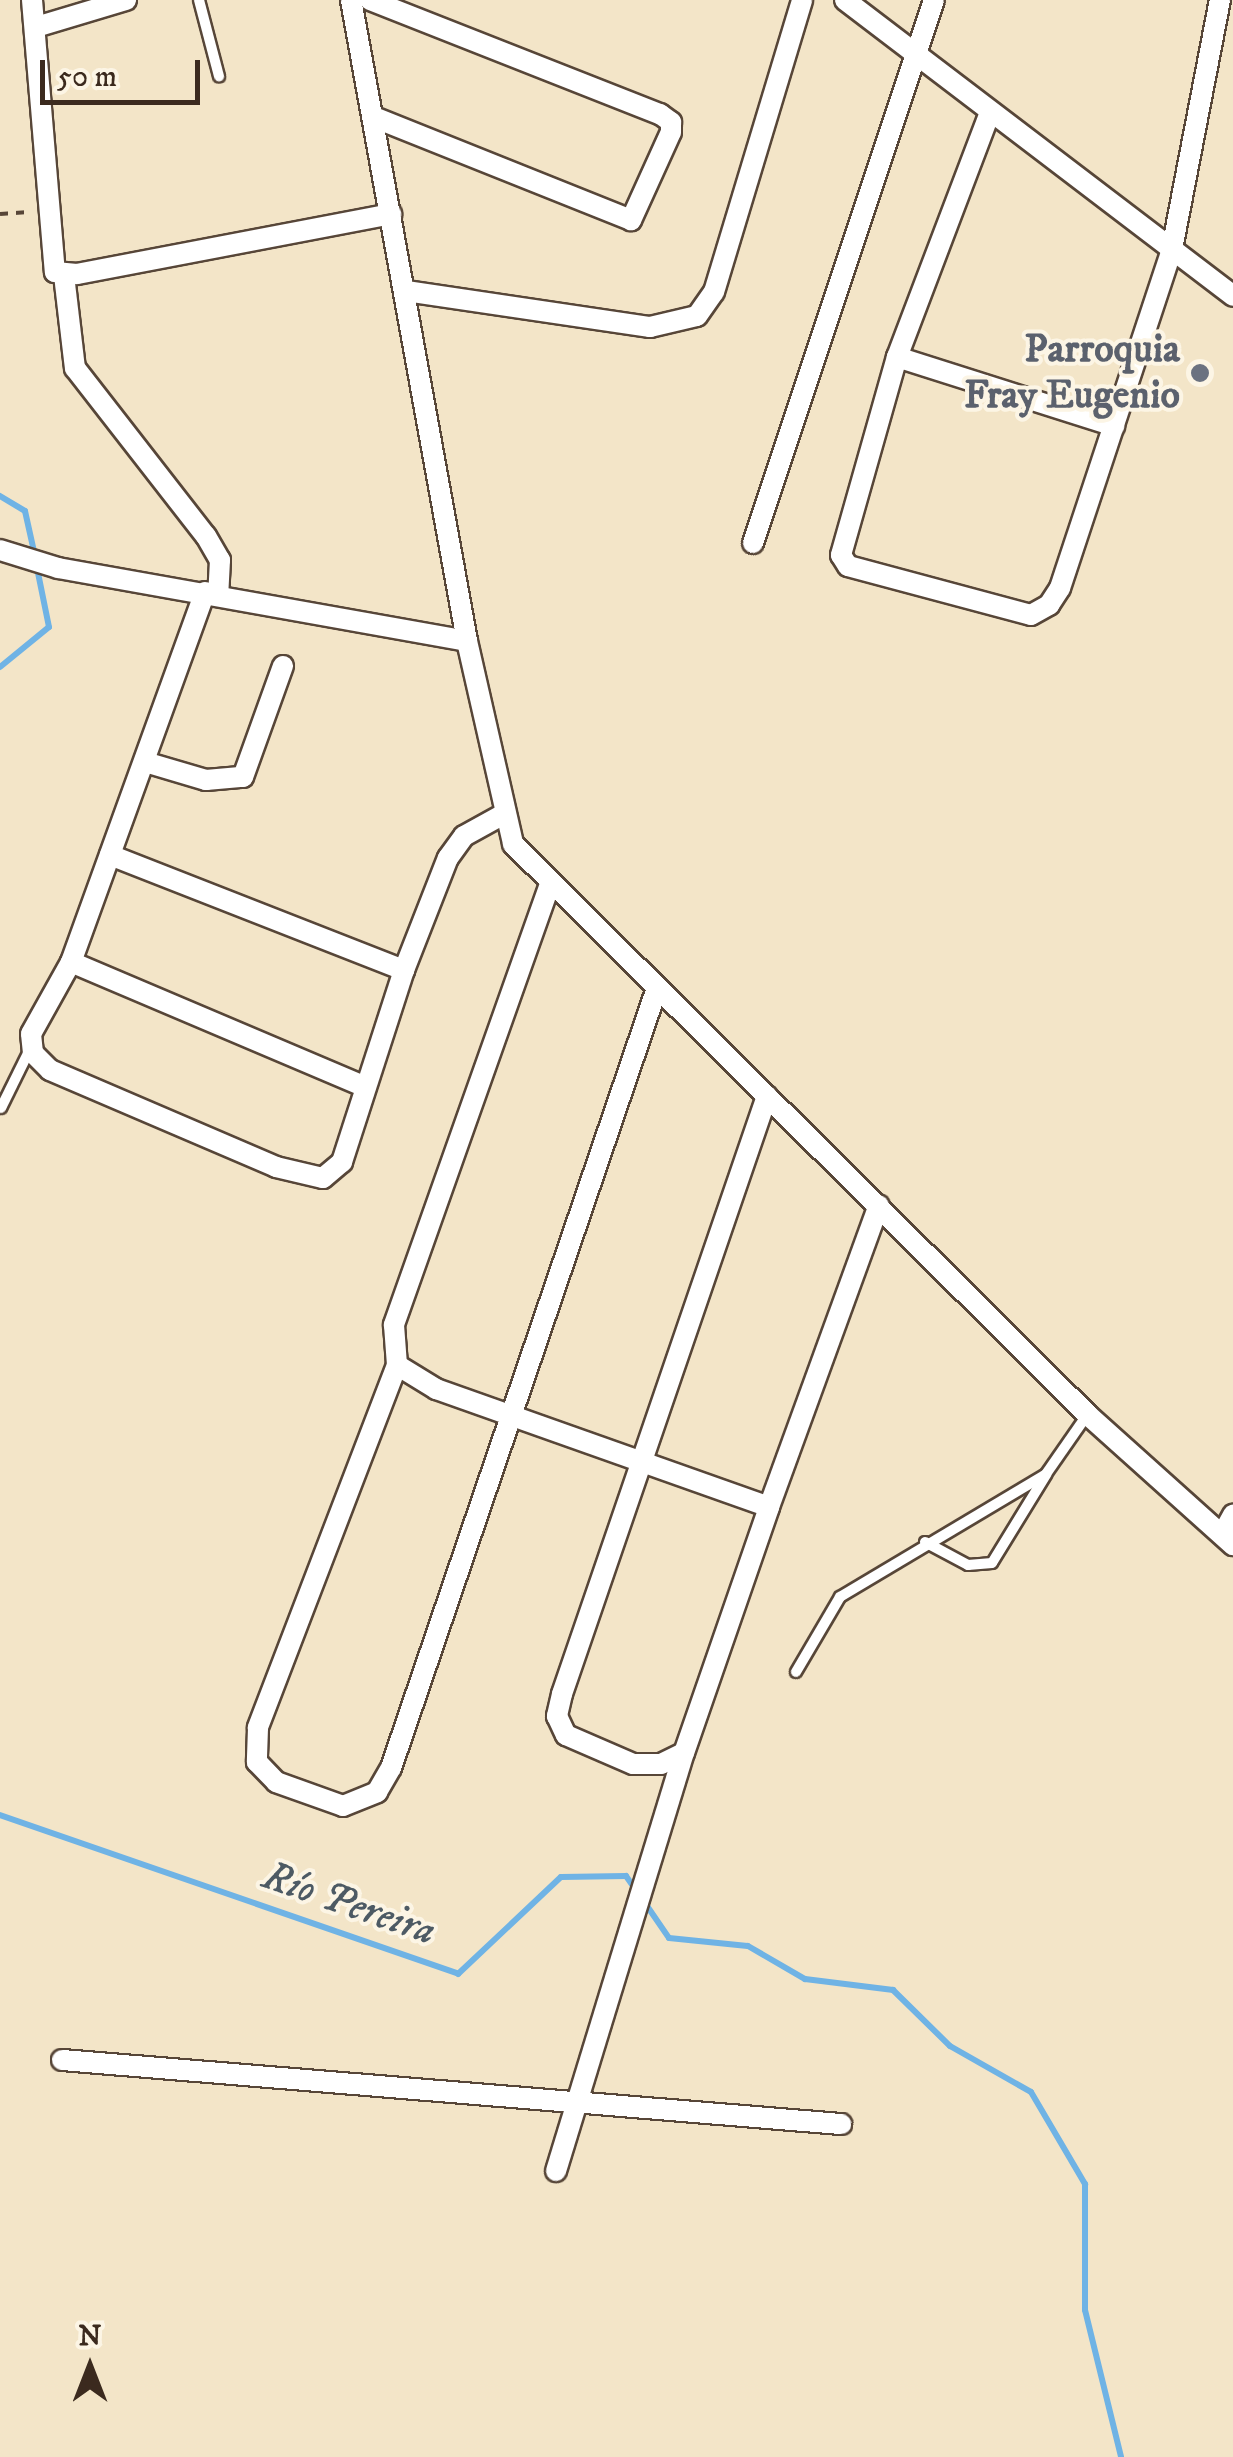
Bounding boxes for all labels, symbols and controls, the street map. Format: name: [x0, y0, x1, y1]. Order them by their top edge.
scale bar: [45, 40, 205, 102]
text: 50 m: [57, 59, 117, 96]
place label: Parroquia Fray Eugenio: [964, 326, 1180, 420]
marker: Parroquia Fray Eugenio: [1189, 362, 1211, 384]
water label: Río Pereira: [256, 1851, 442, 1957]
north arrow: [40, 2317, 140, 2417]
text: N: [79, 2319, 101, 2354]

